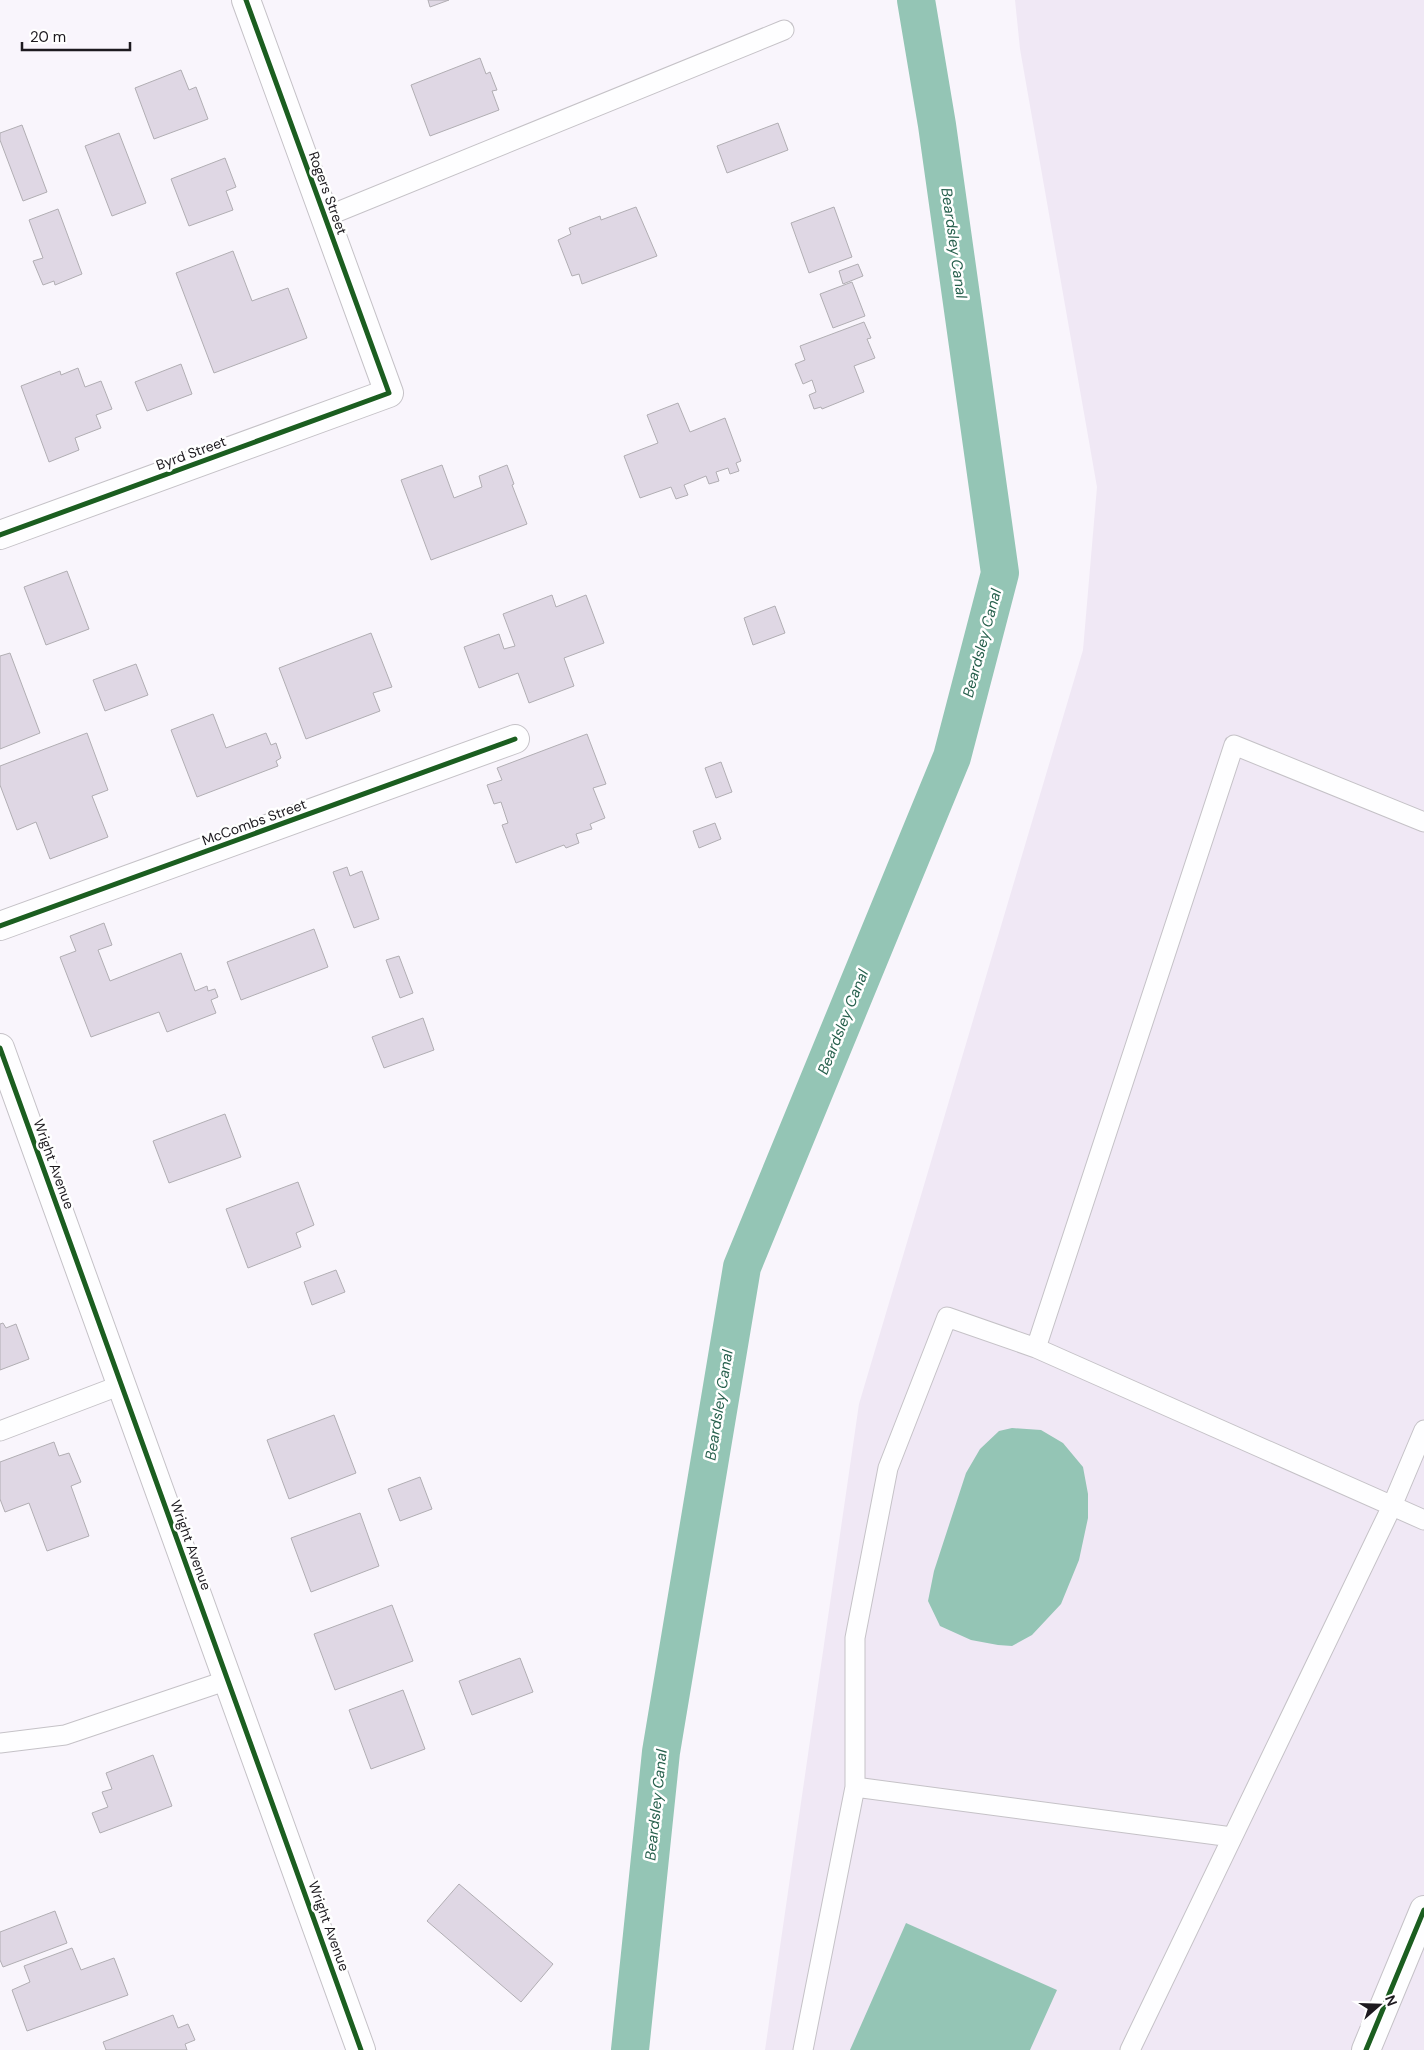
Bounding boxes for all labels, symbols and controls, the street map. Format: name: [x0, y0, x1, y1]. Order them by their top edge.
scale bar: [22, 20, 130, 52]
text: 20 m: [30, 27, 66, 47]
street label: Rogers Street: [305, 149, 351, 237]
water label: Beardsley Canal: [936, 186, 972, 300]
street label: Byrd Street: [153, 432, 229, 474]
water label: Beardsley Canal: [958, 586, 1006, 699]
street label: McCombs Street: [199, 795, 309, 849]
water label: Beardsley Canal: [813, 966, 873, 1077]
street label: Wright Avenue: [29, 1117, 79, 1212]
water label: Beardsley Canal: [700, 1348, 738, 1462]
street label: Wright Avenue: [166, 1498, 216, 1593]
water label: Beardsley Canal: [640, 1748, 672, 1862]
street label: Wright Avenue: [304, 1879, 354, 1974]
north arrow: [1354, 1980, 1404, 2030]
text: N: [1381, 1993, 1401, 2008]

